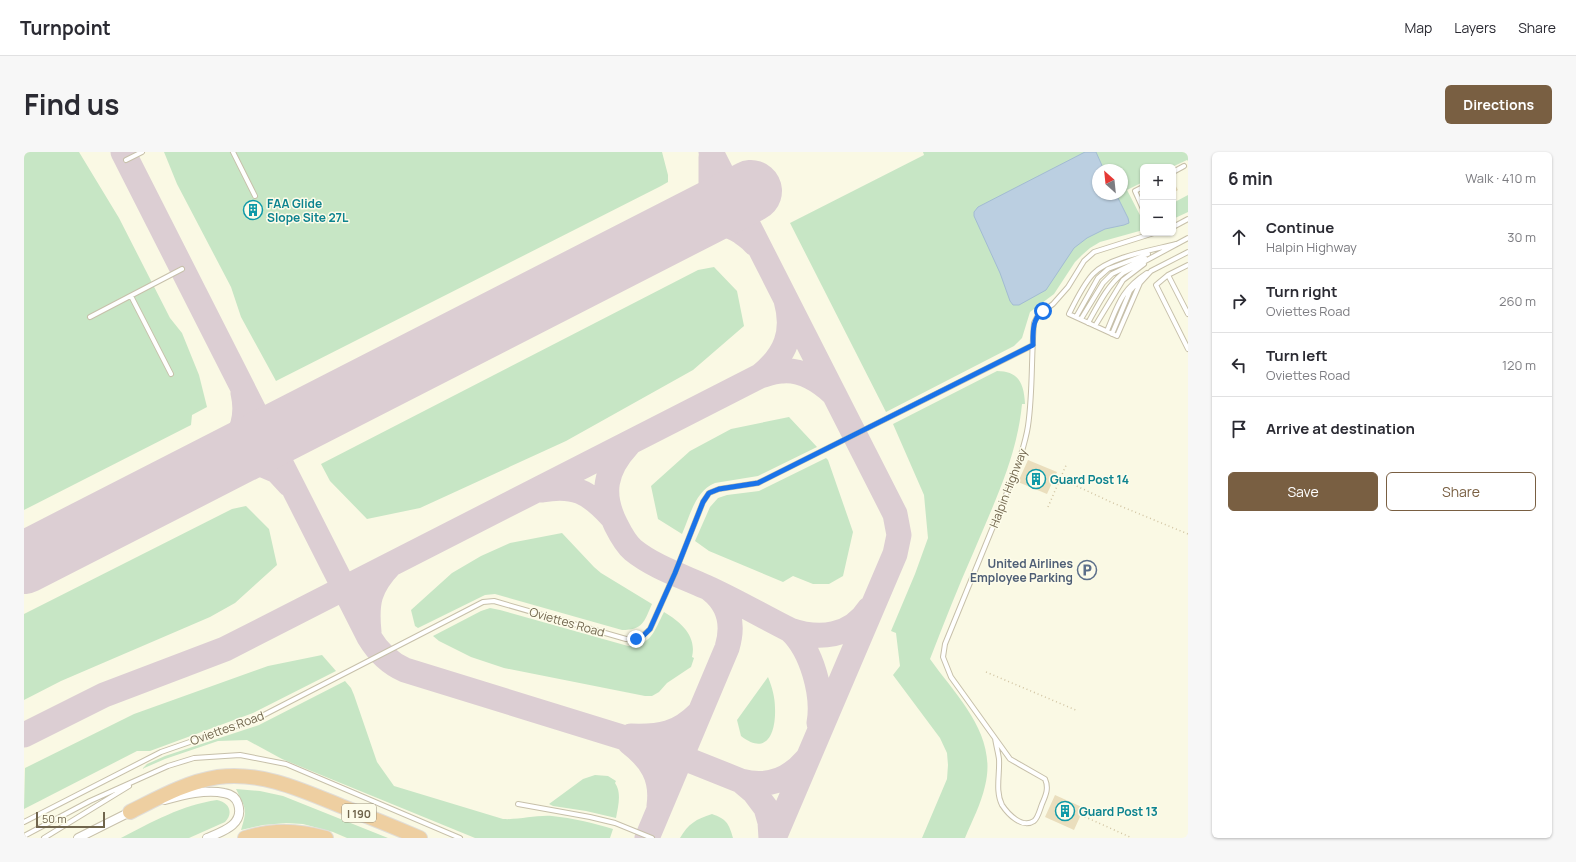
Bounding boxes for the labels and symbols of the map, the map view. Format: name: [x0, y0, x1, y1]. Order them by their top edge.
north arrow: [1092, 164, 1128, 200]
place label: FAA Glide Slope Site 27L: [267, 195, 349, 226]
building icon: FAA Glide Slope Site 27L: [242, 199, 264, 221]
route start: [1034, 302, 1052, 320]
street label: Halpin Highway: [985, 445, 1031, 530]
building icon: Guard Post 14: [1025, 468, 1047, 490]
place label: Guard Post 14: [1050, 471, 1129, 488]
place label: United Airlines Employee Parking: [970, 555, 1073, 586]
parking icon: United Airlines Employee Parking: [1076, 559, 1098, 581]
street label: Oviettes Road: [527, 603, 607, 641]
route end: [627, 630, 645, 648]
street label: Oviettes Road: [188, 707, 266, 749]
building icon: Guard Post 13: [1054, 800, 1076, 822]
place label: Guard Post 13: [1079, 803, 1158, 820]
road number: I 190: [342, 804, 376, 822]
scale bar: [36, 810, 105, 829]

